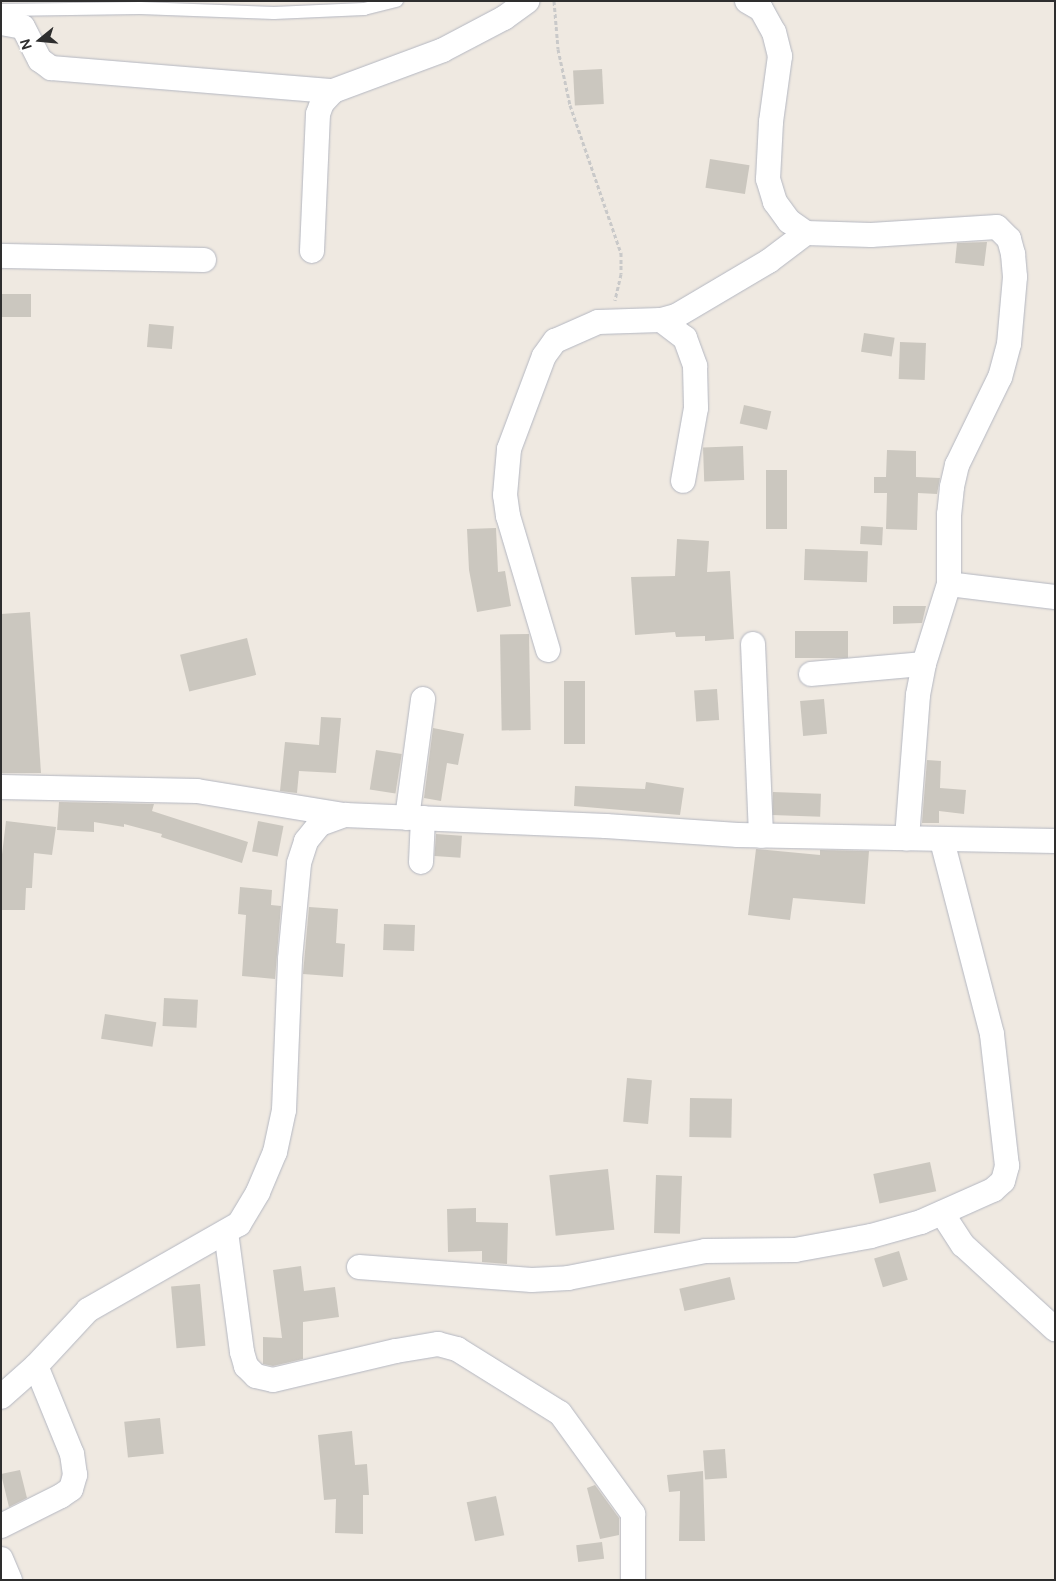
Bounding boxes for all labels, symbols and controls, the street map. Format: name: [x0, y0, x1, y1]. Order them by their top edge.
north arrow: [15, 15, 65, 65]
text: N: [16, 37, 36, 52]

